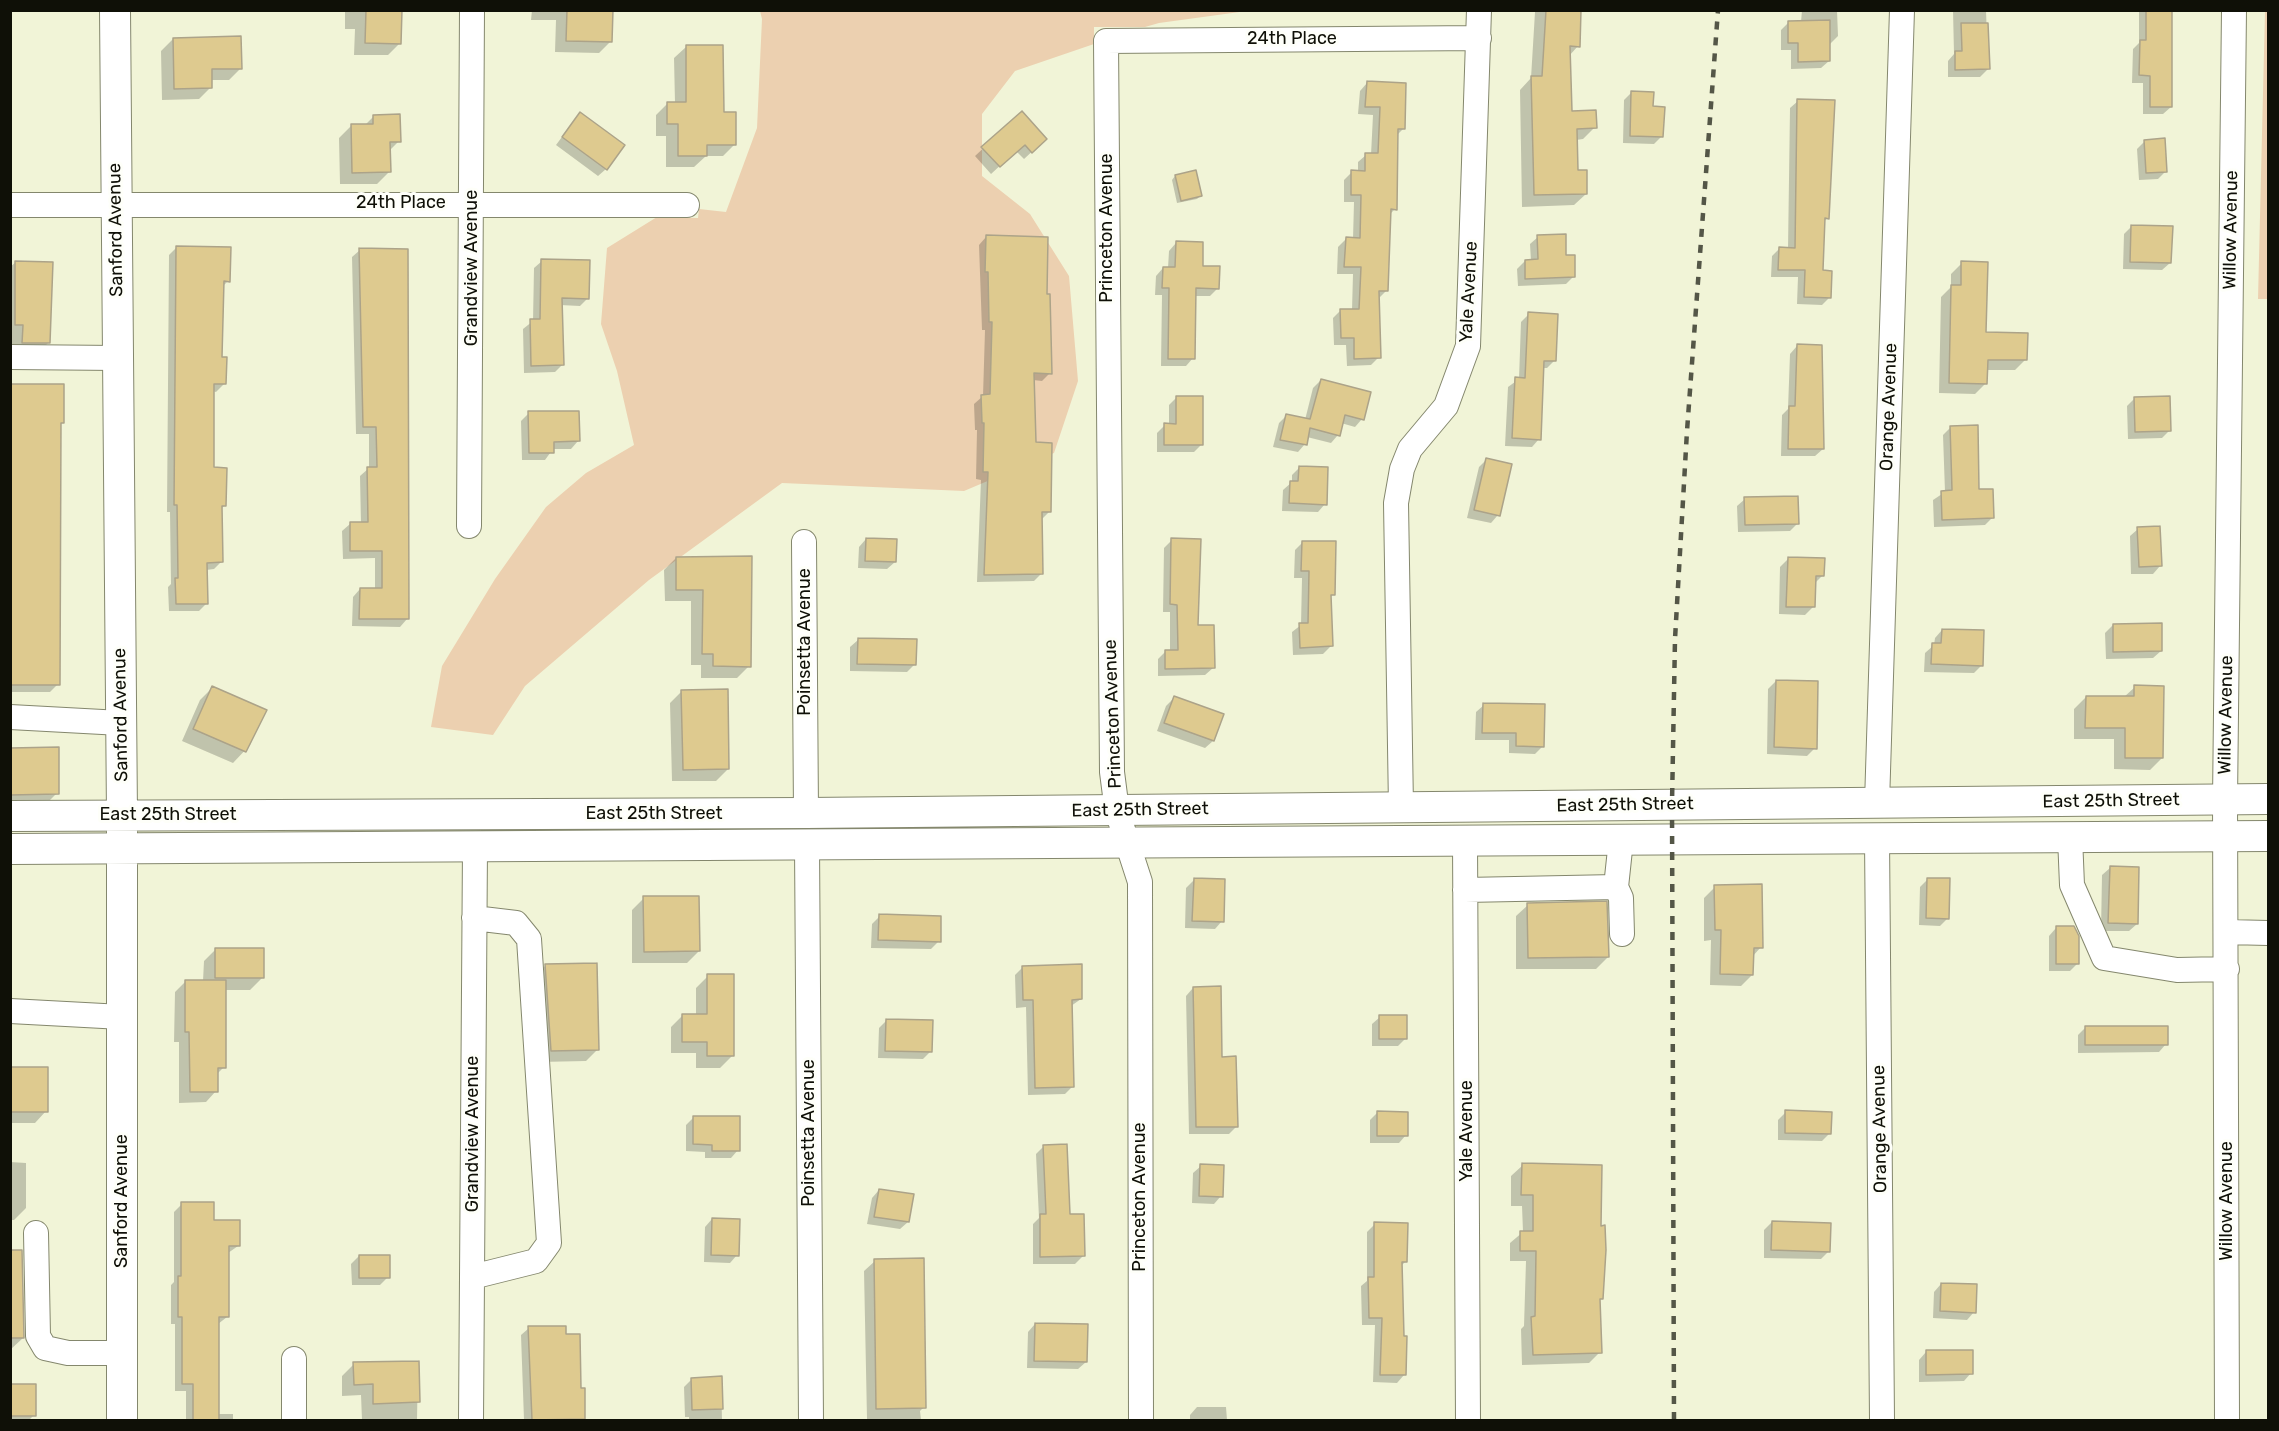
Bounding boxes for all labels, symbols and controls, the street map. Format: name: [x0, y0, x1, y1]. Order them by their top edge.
street label: 24th Place: [1247, 28, 1337, 50]
street label: Princeton Avenue: [1096, 153, 1118, 303]
street label: Sanford Avenue: [104, 163, 128, 297]
street label: Willow Avenue: [2219, 170, 2243, 290]
street label: Grandview Avenue: [461, 190, 483, 346]
street label: 24th Place: [356, 192, 446, 214]
street label: Yale Avenue: [1456, 241, 1482, 343]
street label: Orange Avenue: [1876, 343, 1902, 471]
street label: Poinsetta Avenue: [794, 568, 816, 716]
street label: Princeton Avenue: [1100, 639, 1126, 789]
street label: Sanford Avenue: [109, 648, 133, 782]
street label: Willow Avenue: [2214, 655, 2238, 775]
street label: East 25th Street: [2042, 789, 2180, 813]
street label: East 25th Street: [1556, 793, 1694, 817]
street label: East 25th Street: [1071, 798, 1209, 822]
street label: East 25th Street: [585, 803, 723, 825]
street label: East 25th Street: [99, 804, 237, 826]
street label: Grandview Avenue: [462, 1056, 484, 1212]
street label: Poinsetta Avenue: [798, 1059, 820, 1207]
street label: Orange Avenue: [1868, 1065, 1892, 1193]
street label: Yale Avenue: [1456, 1080, 1478, 1182]
street label: Princeton Avenue: [1129, 1122, 1151, 1272]
street label: Sanford Avenue: [111, 1134, 133, 1268]
street label: Willow Avenue: [2216, 1141, 2238, 1261]

